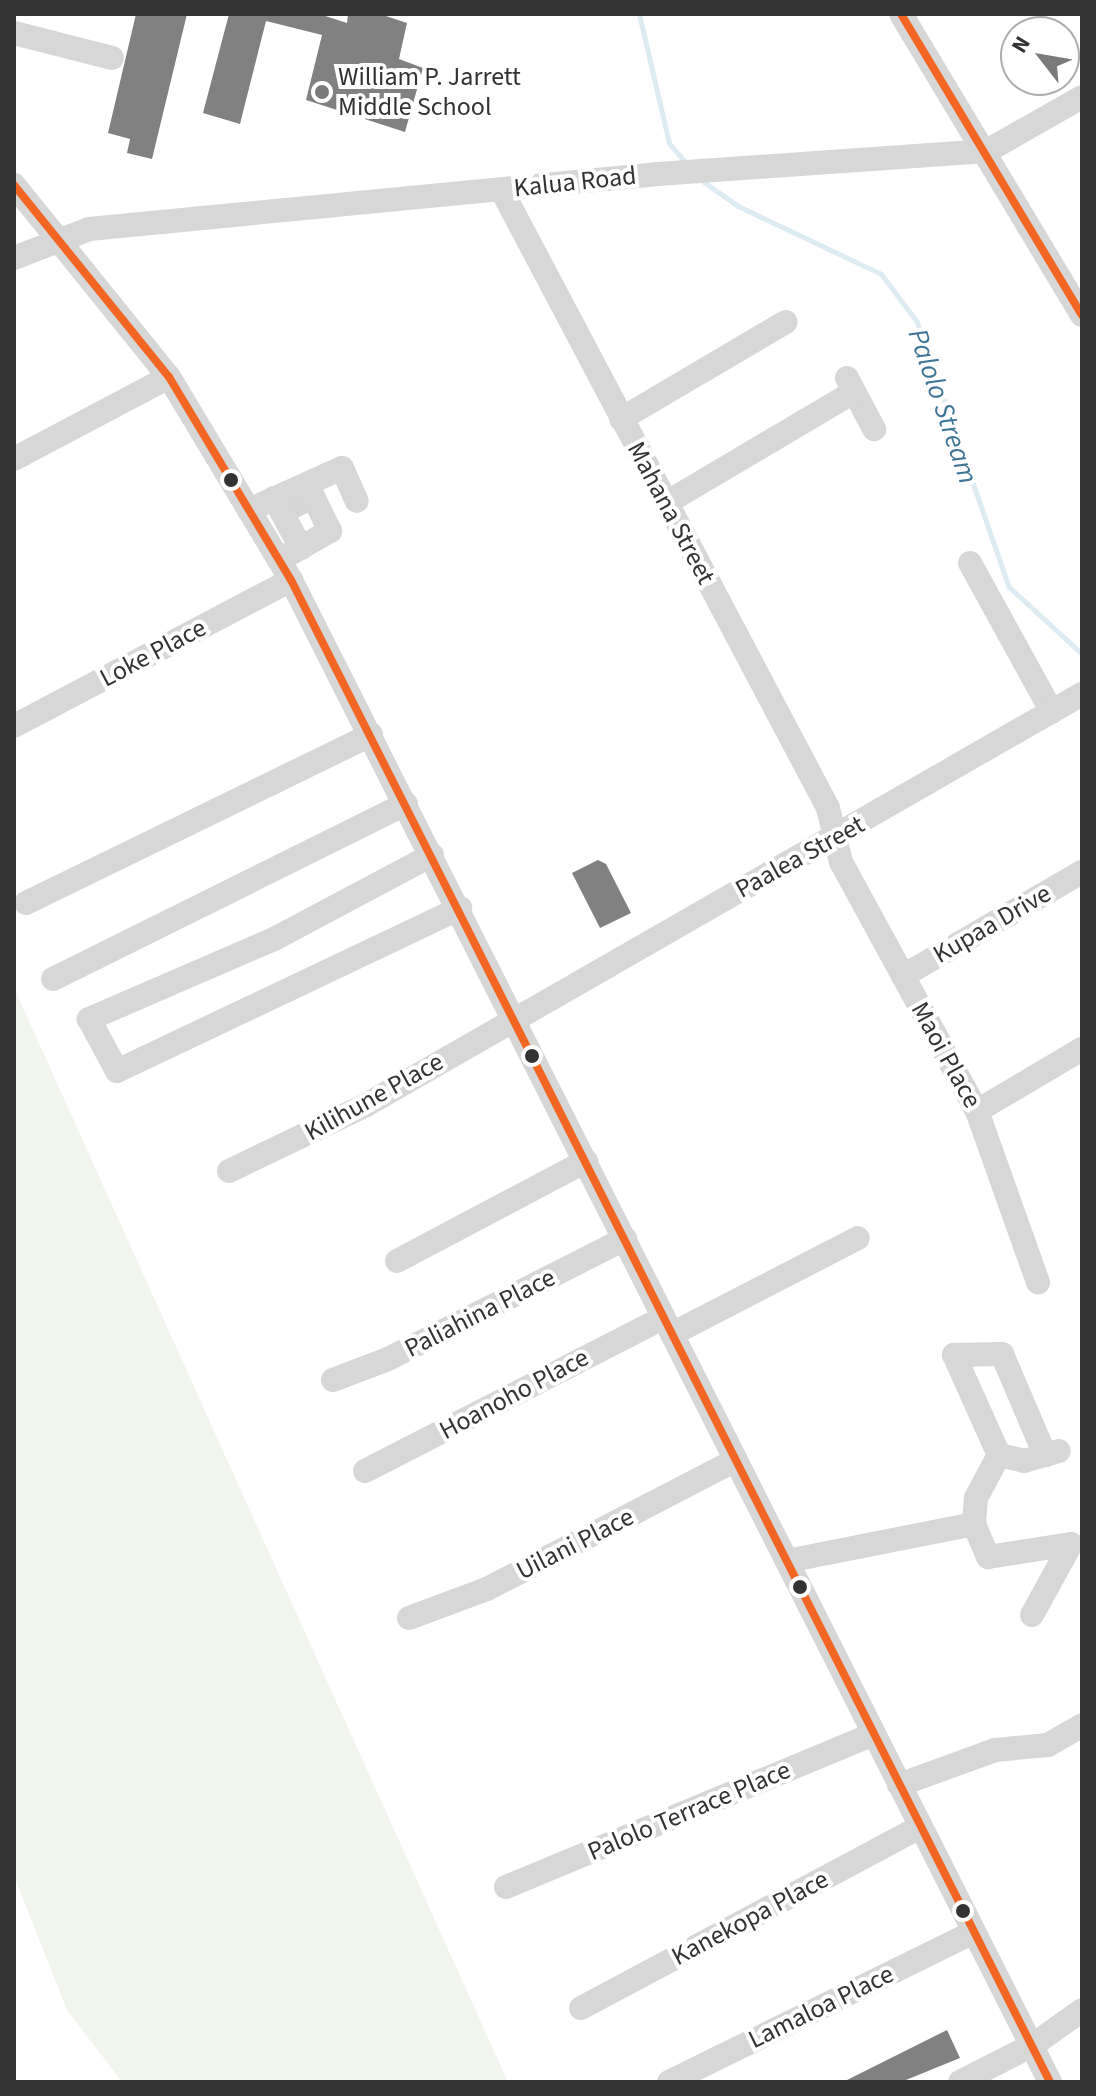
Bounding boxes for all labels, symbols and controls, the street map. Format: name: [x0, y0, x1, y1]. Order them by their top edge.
north arrow: [1000, 16, 1080, 96]
text: N: [1004, 30, 1039, 59]
place label: William P. Jarrett Middle School: [338, 61, 521, 122]
marker: William P. Jarrett Middle School: [313, 83, 331, 101]
street label: Kalua Road: [512, 160, 638, 204]
water label: Palolo Stream: [901, 324, 985, 488]
street label: Mahana Street: [620, 436, 722, 590]
unlabelled marker: [223, 472, 239, 488]
street label: Loke Place: [95, 612, 211, 694]
street label: Paalea Street: [730, 809, 870, 905]
street label: Kupaa Drive: [928, 878, 1056, 970]
street label: Maoi Place: [904, 997, 988, 1113]
street label: Kilihune Place: [299, 1046, 449, 1148]
unlabelled marker: [524, 1048, 540, 1064]
street label: Paliahina Place: [400, 1262, 560, 1364]
street label: Hoanoho Place: [434, 1342, 594, 1446]
street label: Uilani Place: [511, 1501, 639, 1587]
unlabelled marker: [792, 1579, 808, 1595]
street label: Palolo Terrace Place: [583, 1754, 795, 1868]
street label: Kanekopa Place: [666, 1864, 834, 1972]
unlabelled marker: [955, 1903, 971, 1919]
street label: Lamaloa Place: [743, 1958, 899, 2056]

